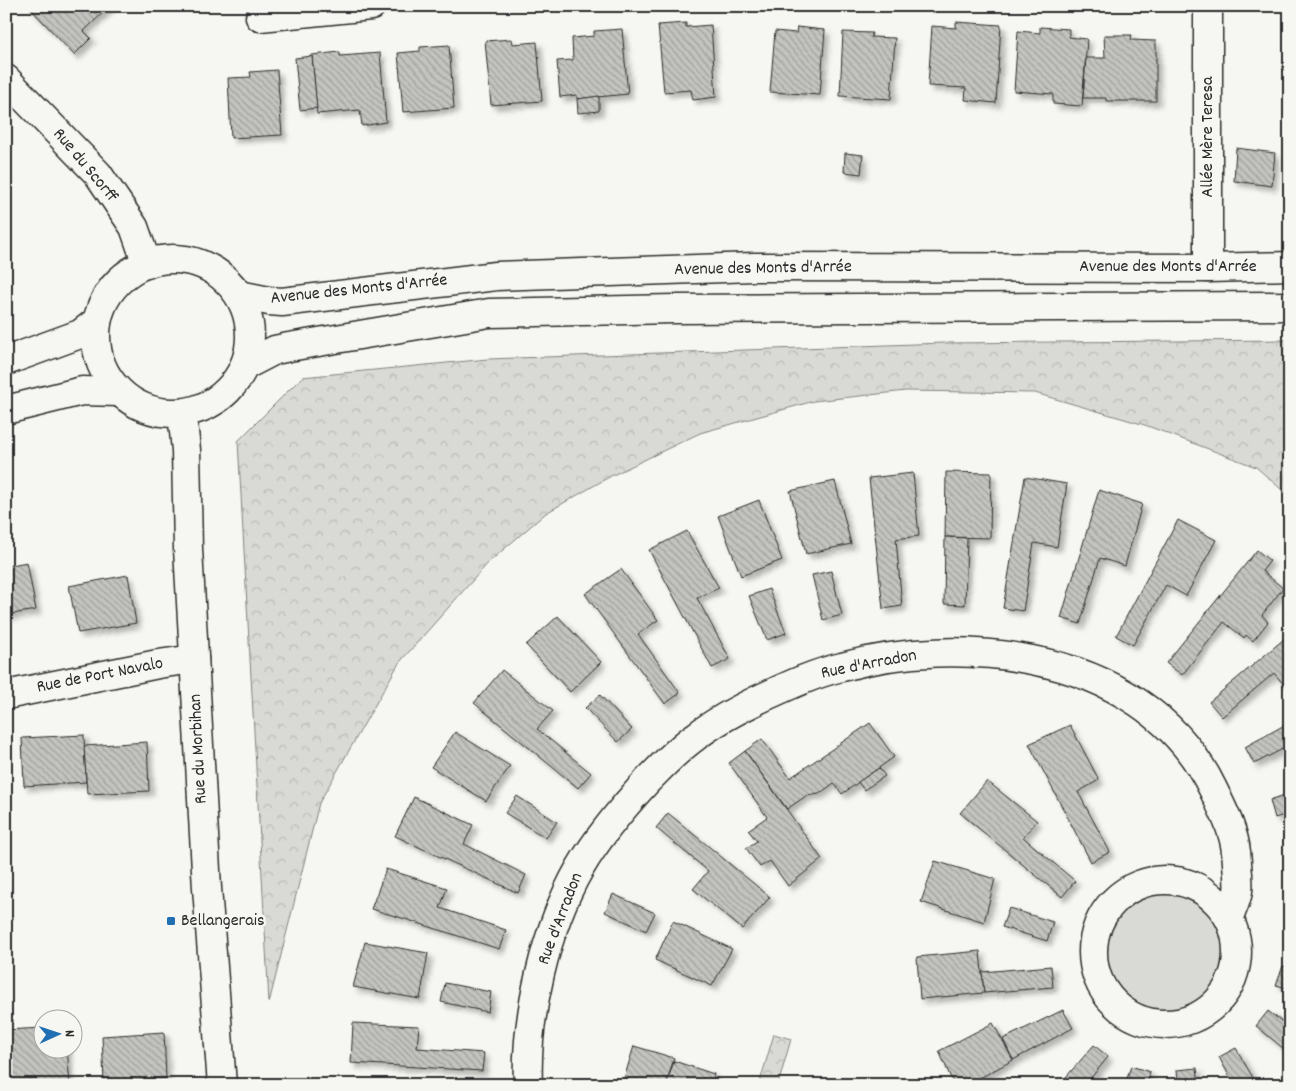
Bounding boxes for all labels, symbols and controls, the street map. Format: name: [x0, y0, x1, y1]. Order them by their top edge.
street label: Allée Mère Teresa: [1196, 76, 1221, 197]
street label: Rue du Scorff: [46, 123, 124, 209]
street label: Avenue des Monts d'Arrée: [674, 255, 852, 283]
street label: Avenue des Monts d'Arrée: [1079, 255, 1257, 280]
street label: Avenue des Monts d'Arrée: [269, 268, 449, 312]
street label: Rue d'Arradon: [819, 643, 919, 687]
street label: Rue de Port Navalo: [35, 651, 165, 701]
street label: Rue du Morbihan: [184, 693, 214, 805]
street label: Rue d'Arradon: [532, 869, 590, 969]
place label: Bellangerais: [181, 909, 265, 934]
marker: Bellangerais: [165, 915, 177, 927]
north arrow: [32, 1008, 82, 1058]
text: N: [59, 1029, 79, 1037]

